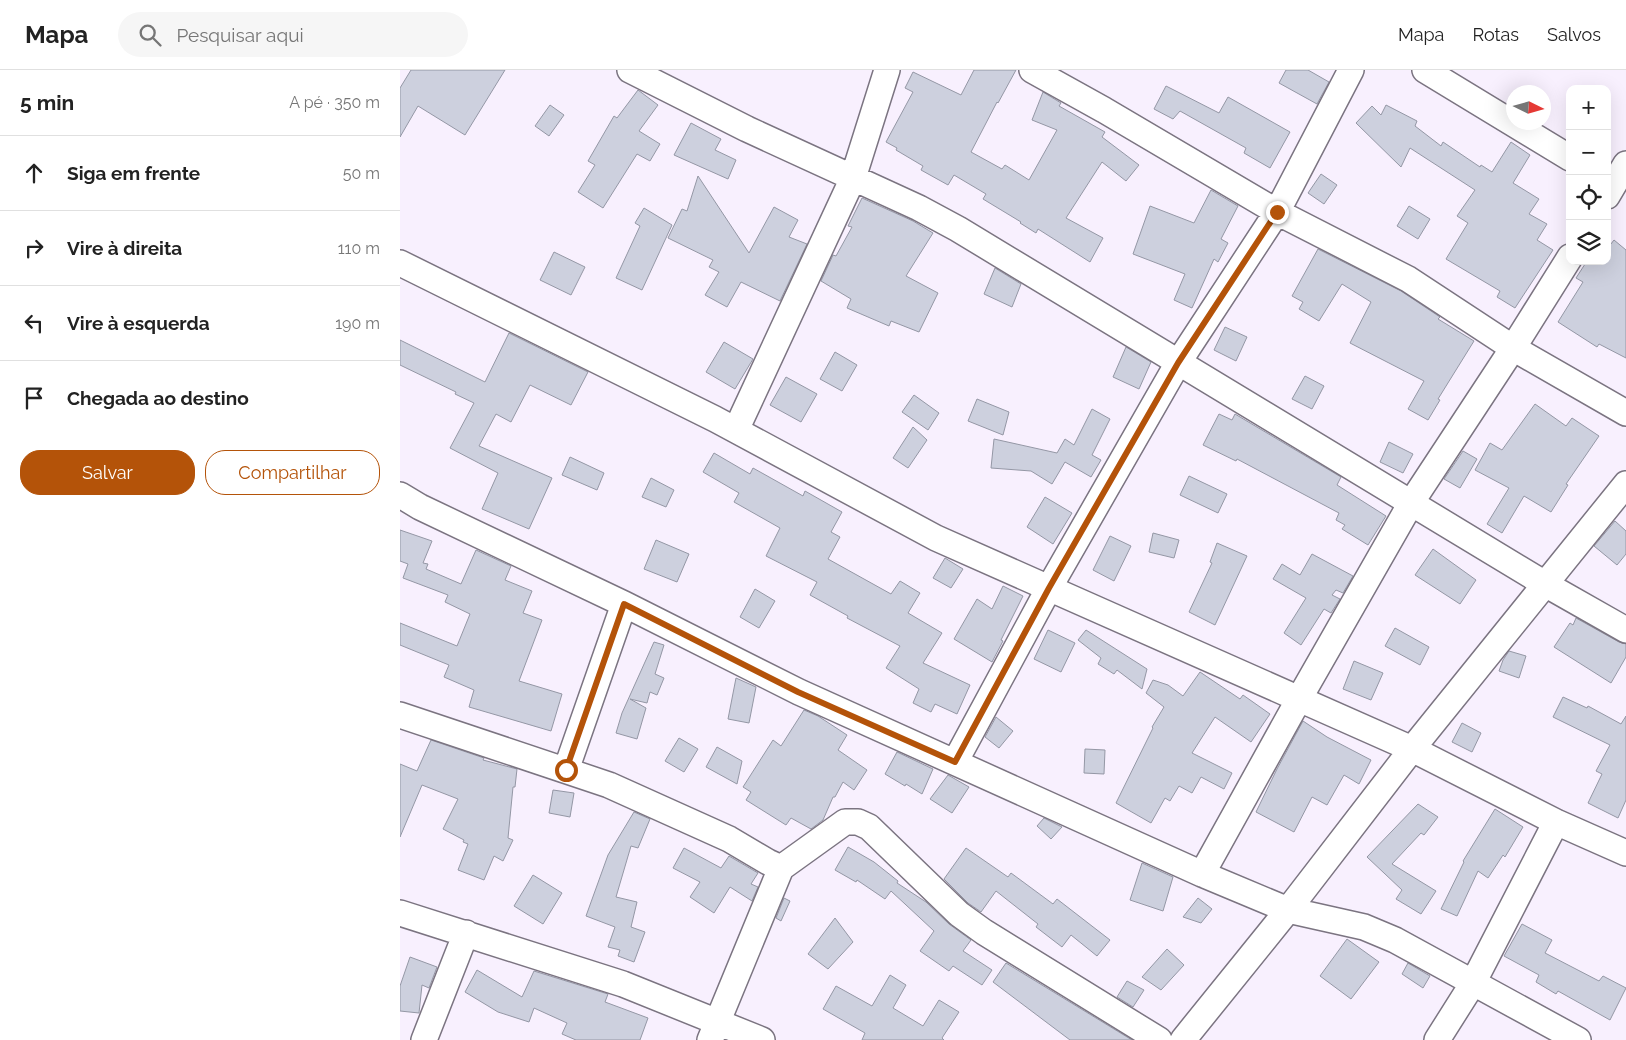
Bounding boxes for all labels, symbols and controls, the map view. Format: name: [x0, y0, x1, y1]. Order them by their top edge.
search box: [118, 12, 468, 57]
text: Mapa: [25, 20, 88, 49]
icon: search: [136, 21, 164, 49]
text: Pesquisar aqui: [176, 24, 304, 46]
text: Mapa: [1398, 24, 1444, 45]
text: Rotas: [1472, 24, 1519, 45]
text: Salvos: [1547, 24, 1601, 45]
north arrow: [1506, 85, 1551, 130]
map controls: [1566, 85, 1611, 265]
button: +: [1566, 85, 1611, 130]
text: 5 min: [20, 90, 74, 115]
text: A pé · 350 m: [289, 93, 380, 112]
button: −: [1566, 130, 1611, 175]
icon: ahead: [20, 159, 48, 187]
text: Siga em frente: [67, 162, 200, 184]
text: 50 m: [343, 164, 380, 183]
button: locate: [1566, 175, 1611, 220]
route end: [1266, 201, 1289, 224]
button: layers: [1566, 220, 1611, 265]
icon: right: [20, 234, 48, 262]
text: Vire à direita: [67, 237, 182, 259]
text: 110 m: [338, 239, 380, 258]
icon: left: [20, 309, 48, 337]
text: Vire à esquerda: [67, 312, 210, 334]
text: 190 m: [335, 314, 380, 333]
icon: arrive: [20, 384, 48, 412]
text: Chegada ao destino: [67, 387, 249, 409]
button: Salvar: [20, 450, 195, 495]
button: Compartilhar: [205, 450, 380, 495]
route start: [555, 759, 578, 782]

